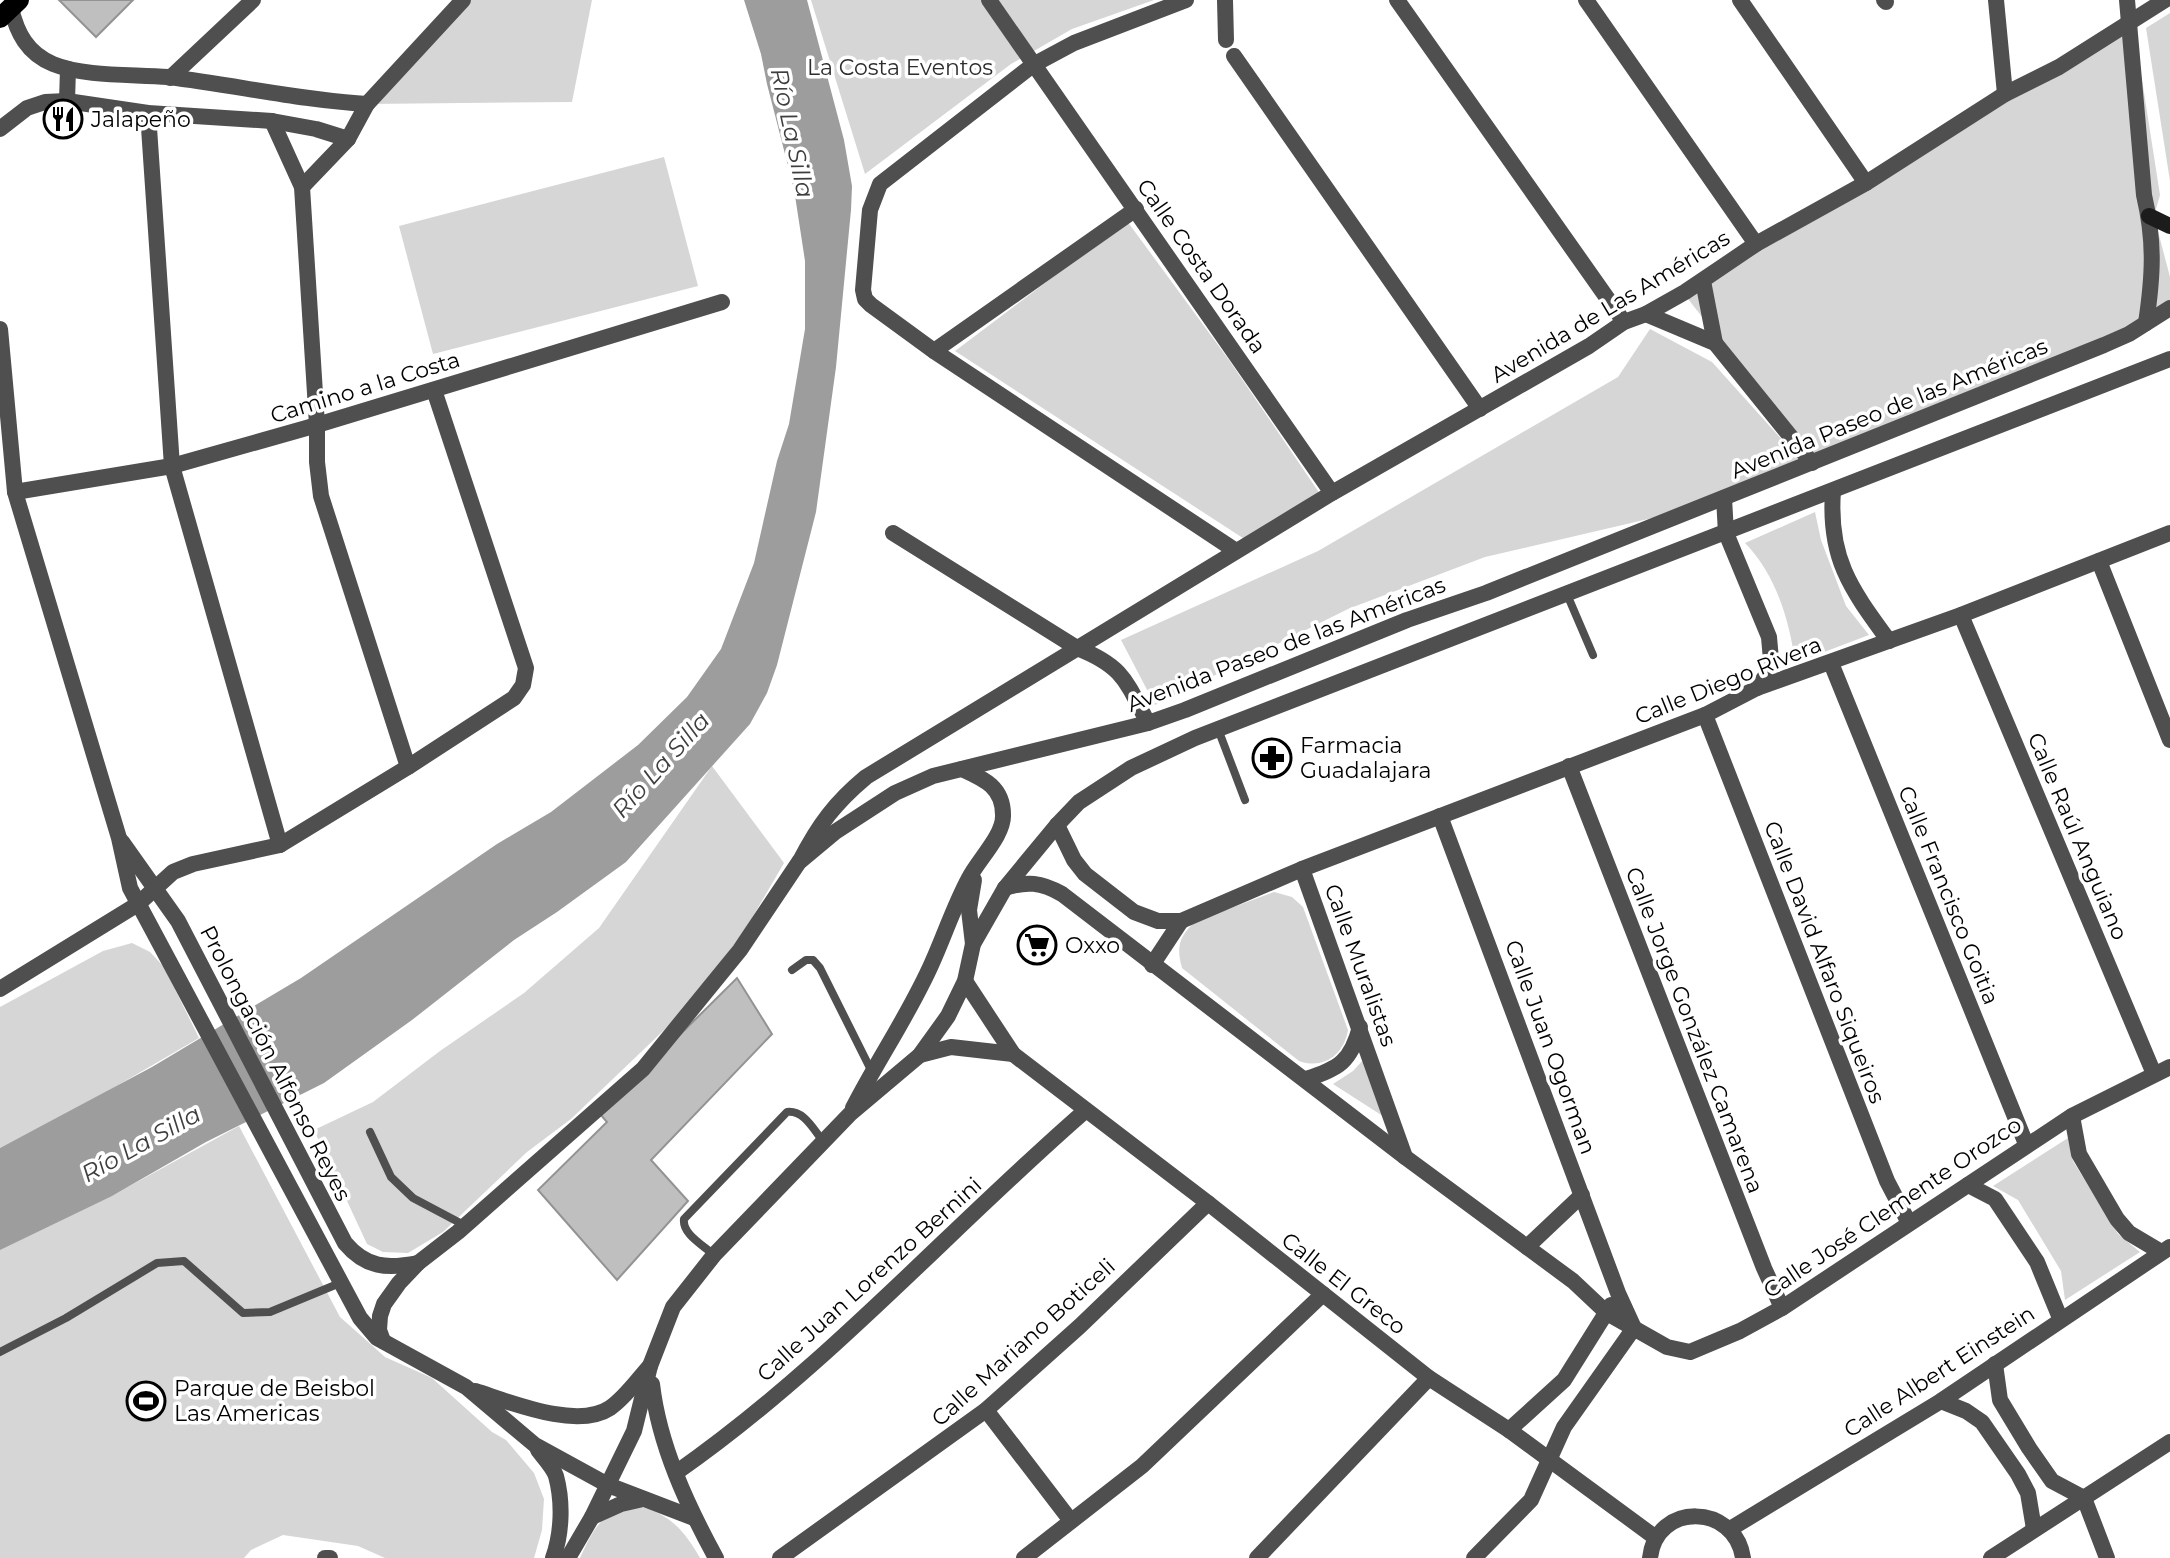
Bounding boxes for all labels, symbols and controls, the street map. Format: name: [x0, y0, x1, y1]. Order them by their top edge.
park label: La Costa Eventos: [807, 54, 993, 81]
water label: Río La Silla: [765, 65, 820, 200]
restaurant icon: Jalapeño: [42, 98, 84, 140]
place label: Jalapeño: [90, 106, 191, 133]
street label: Calle Costa Dorada: [1131, 174, 1272, 359]
street label: Avenida de Las Américas: [1486, 224, 1735, 389]
street label: Avenida Paseo de las Américas: [1727, 332, 2052, 484]
street label: Camino a la Costa: [267, 346, 463, 429]
street label: Avenida Paseo de las Américas: [1123, 571, 1450, 718]
street label: Calle Diego Rivera: [1631, 631, 1825, 730]
water label: Río La Silla: [606, 706, 716, 823]
street label: Calle Raúl Anguiano: [2022, 728, 2133, 944]
place label: Farmacia Guadalajara: [1300, 732, 1431, 784]
pharmacy icon: Farmacia Guadalajara: [1251, 737, 1293, 779]
street label: Calle Francisco Goitia: [1892, 782, 2005, 1009]
street label: Calle David Alfaro Siqueiros: [1758, 817, 1891, 1107]
street label: Calle Jorge González Camarena: [1620, 863, 1769, 1197]
street label: Calle Muralistas: [1319, 880, 1403, 1050]
street label: Prolongación Alfonso Reyes: [194, 921, 357, 1206]
supermarket icon: Oxxo: [1016, 924, 1058, 966]
place label: Oxxo: [1065, 932, 1120, 959]
street label: Calle Juan Ogorman: [1499, 936, 1602, 1158]
water label: Río La Silla: [76, 1099, 206, 1188]
street label: Calle José Clemente Orozco: [1758, 1111, 2026, 1304]
street label: Calle Juan Lorenzo Bernini: [752, 1171, 987, 1387]
street label: Calle El Greco: [1276, 1226, 1411, 1340]
street label: Calle Mariano Boticeli: [926, 1253, 1121, 1432]
street label: Calle Albert Einstein: [1839, 1300, 2040, 1443]
place label: Parque de Beisbol Las Americas: [174, 1375, 375, 1427]
sports icon: Parque de Beisbol Las Americas: [125, 1380, 167, 1422]

